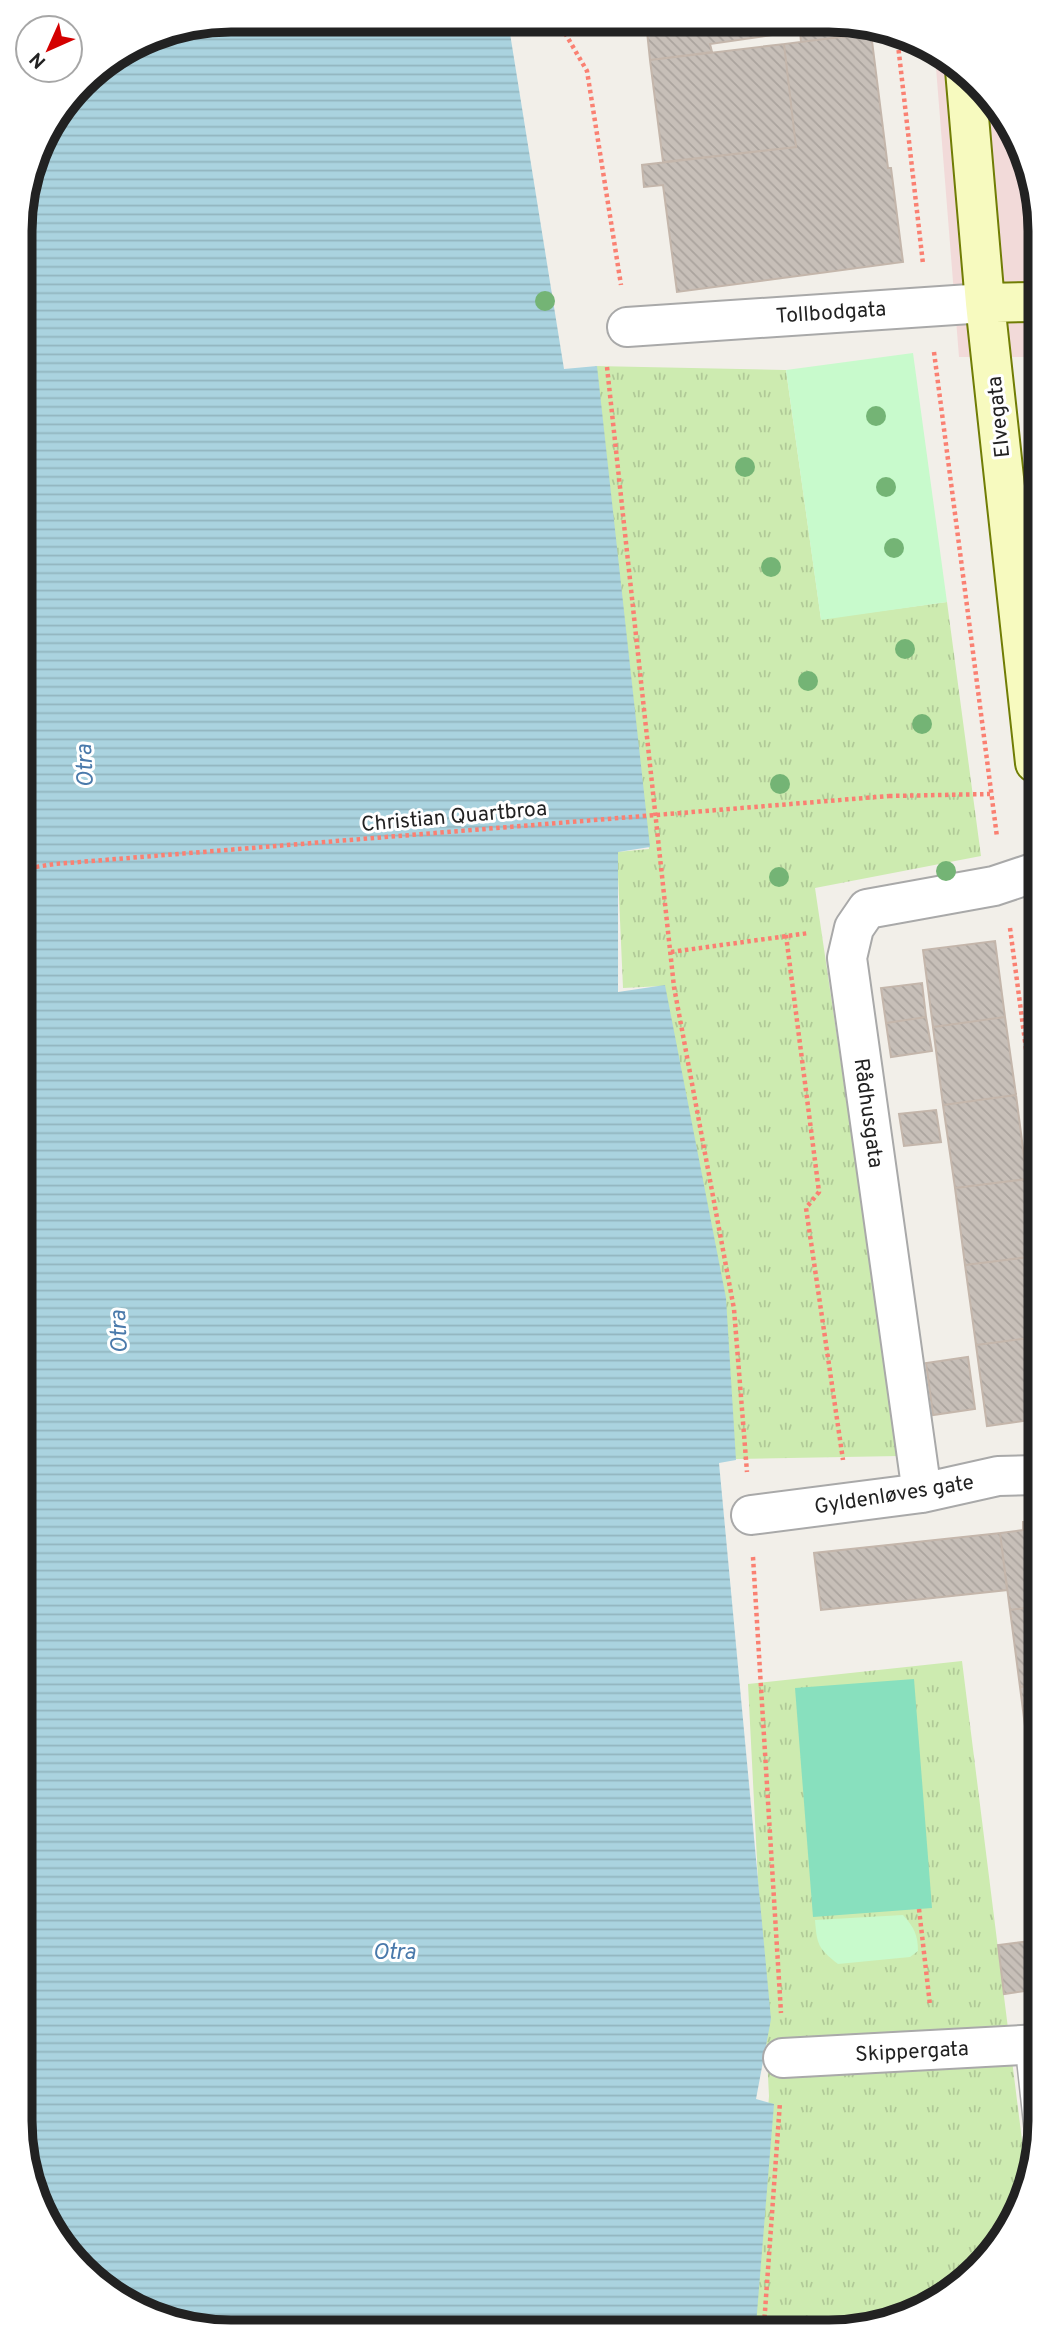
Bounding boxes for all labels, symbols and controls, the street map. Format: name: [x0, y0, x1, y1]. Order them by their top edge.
north arrow: [14, 14, 84, 84]
text: N: [25, 46, 52, 73]
street label: Tollbodgata: [775, 296, 887, 331]
street label: Elvegata: [982, 375, 1017, 459]
water label: Otra: [71, 743, 102, 788]
street label: Christian Quartbroa: [360, 796, 548, 839]
street label: Rådhusgata: [846, 1057, 889, 1170]
water label: Otra: [105, 1309, 136, 1354]
street label: Gyldenløves gate: [813, 1470, 976, 1521]
water label: Otra: [372, 1939, 416, 1968]
street label: Skippergata: [855, 2036, 970, 2069]

